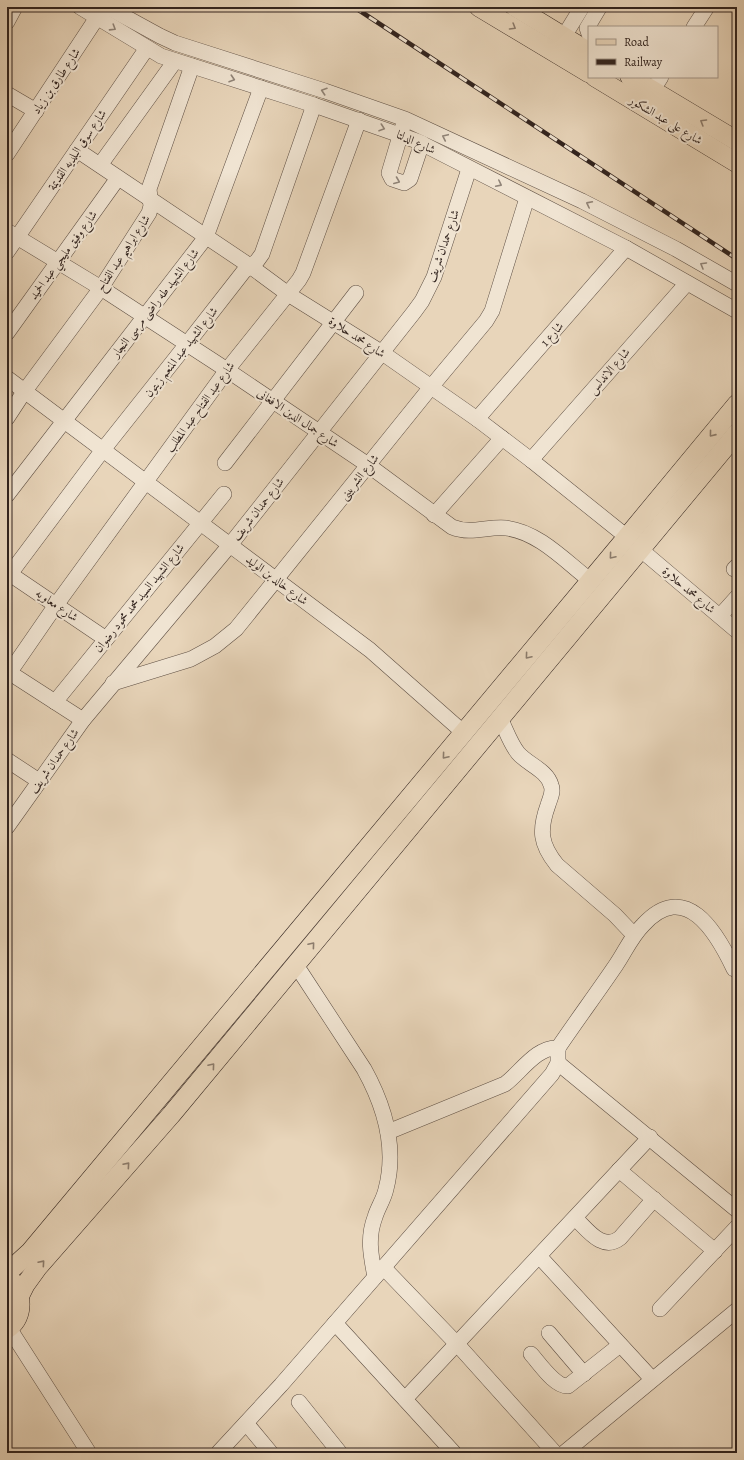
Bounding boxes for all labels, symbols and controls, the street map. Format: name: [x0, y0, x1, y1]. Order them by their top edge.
one-way arrow: [509, 22, 516, 30]
one-way arrow: [109, 23, 116, 30]
legend: [588, 26, 718, 78]
text: Road: [624, 34, 650, 50]
street label: شارع طارق بن زياد: [28, 45, 87, 119]
text: Railway: [624, 54, 663, 70]
one-way arrow: [228, 74, 235, 83]
one-way arrow: [321, 87, 328, 95]
street label: شارع على عبد الشكور: [624, 91, 706, 151]
street label: شارع سوق البلديه القديمة: [44, 106, 113, 195]
one-way arrow: [700, 119, 707, 126]
one-way arrow: [378, 123, 385, 132]
street label: شارع الدلتا: [393, 126, 438, 160]
one-way arrow: [442, 134, 449, 142]
one-way arrow: [394, 176, 401, 184]
one-way arrow: [495, 179, 502, 187]
one-way arrow: [585, 201, 593, 208]
street label: شارع وفيق مليجي عبد الحميد: [25, 207, 104, 305]
street label: شارع حمدان شريف: [423, 207, 466, 286]
street label: شارع ابراهيم عبد الفتاح: [92, 212, 157, 297]
street label: شارع الشهيد طه راضى مرسى النجار: [107, 245, 205, 363]
one-way arrow: [700, 262, 707, 269]
street label: شارع الشهيد عبد المنعم زيتون: [141, 303, 224, 402]
street label: شارع محمد حلاوة: [324, 313, 389, 364]
street label: شارع 1: [537, 318, 569, 352]
street label: شارع الاندلس: [584, 344, 636, 399]
street label: شارع عبد الفتاح عبد المطلب: [162, 358, 241, 457]
street label: شارع جمال الدين الافغانى: [252, 385, 342, 454]
one-way arrow: [710, 429, 717, 437]
street label: شارع الشربينى: [336, 451, 385, 505]
street label: شارع حمدان شريف: [228, 474, 290, 546]
street label: شارع الشهيد السيد محمد محمود رضوان: [90, 540, 190, 658]
street label: شارع خالد بن الوليد: [241, 551, 312, 611]
one-way arrow: [609, 551, 616, 559]
street label: شارع محمد حلاوة: [657, 563, 719, 619]
street label: شارع معاويه: [31, 585, 82, 628]
one-way arrow: [526, 651, 533, 658]
street label: شارع حمدان شريف: [26, 725, 85, 798]
one-way arrow: [443, 751, 450, 758]
one-way arrow: [308, 942, 315, 949]
one-way arrow: [207, 1064, 214, 1071]
one-way arrow: [123, 1163, 130, 1170]
one-way arrow: [37, 1260, 44, 1268]

